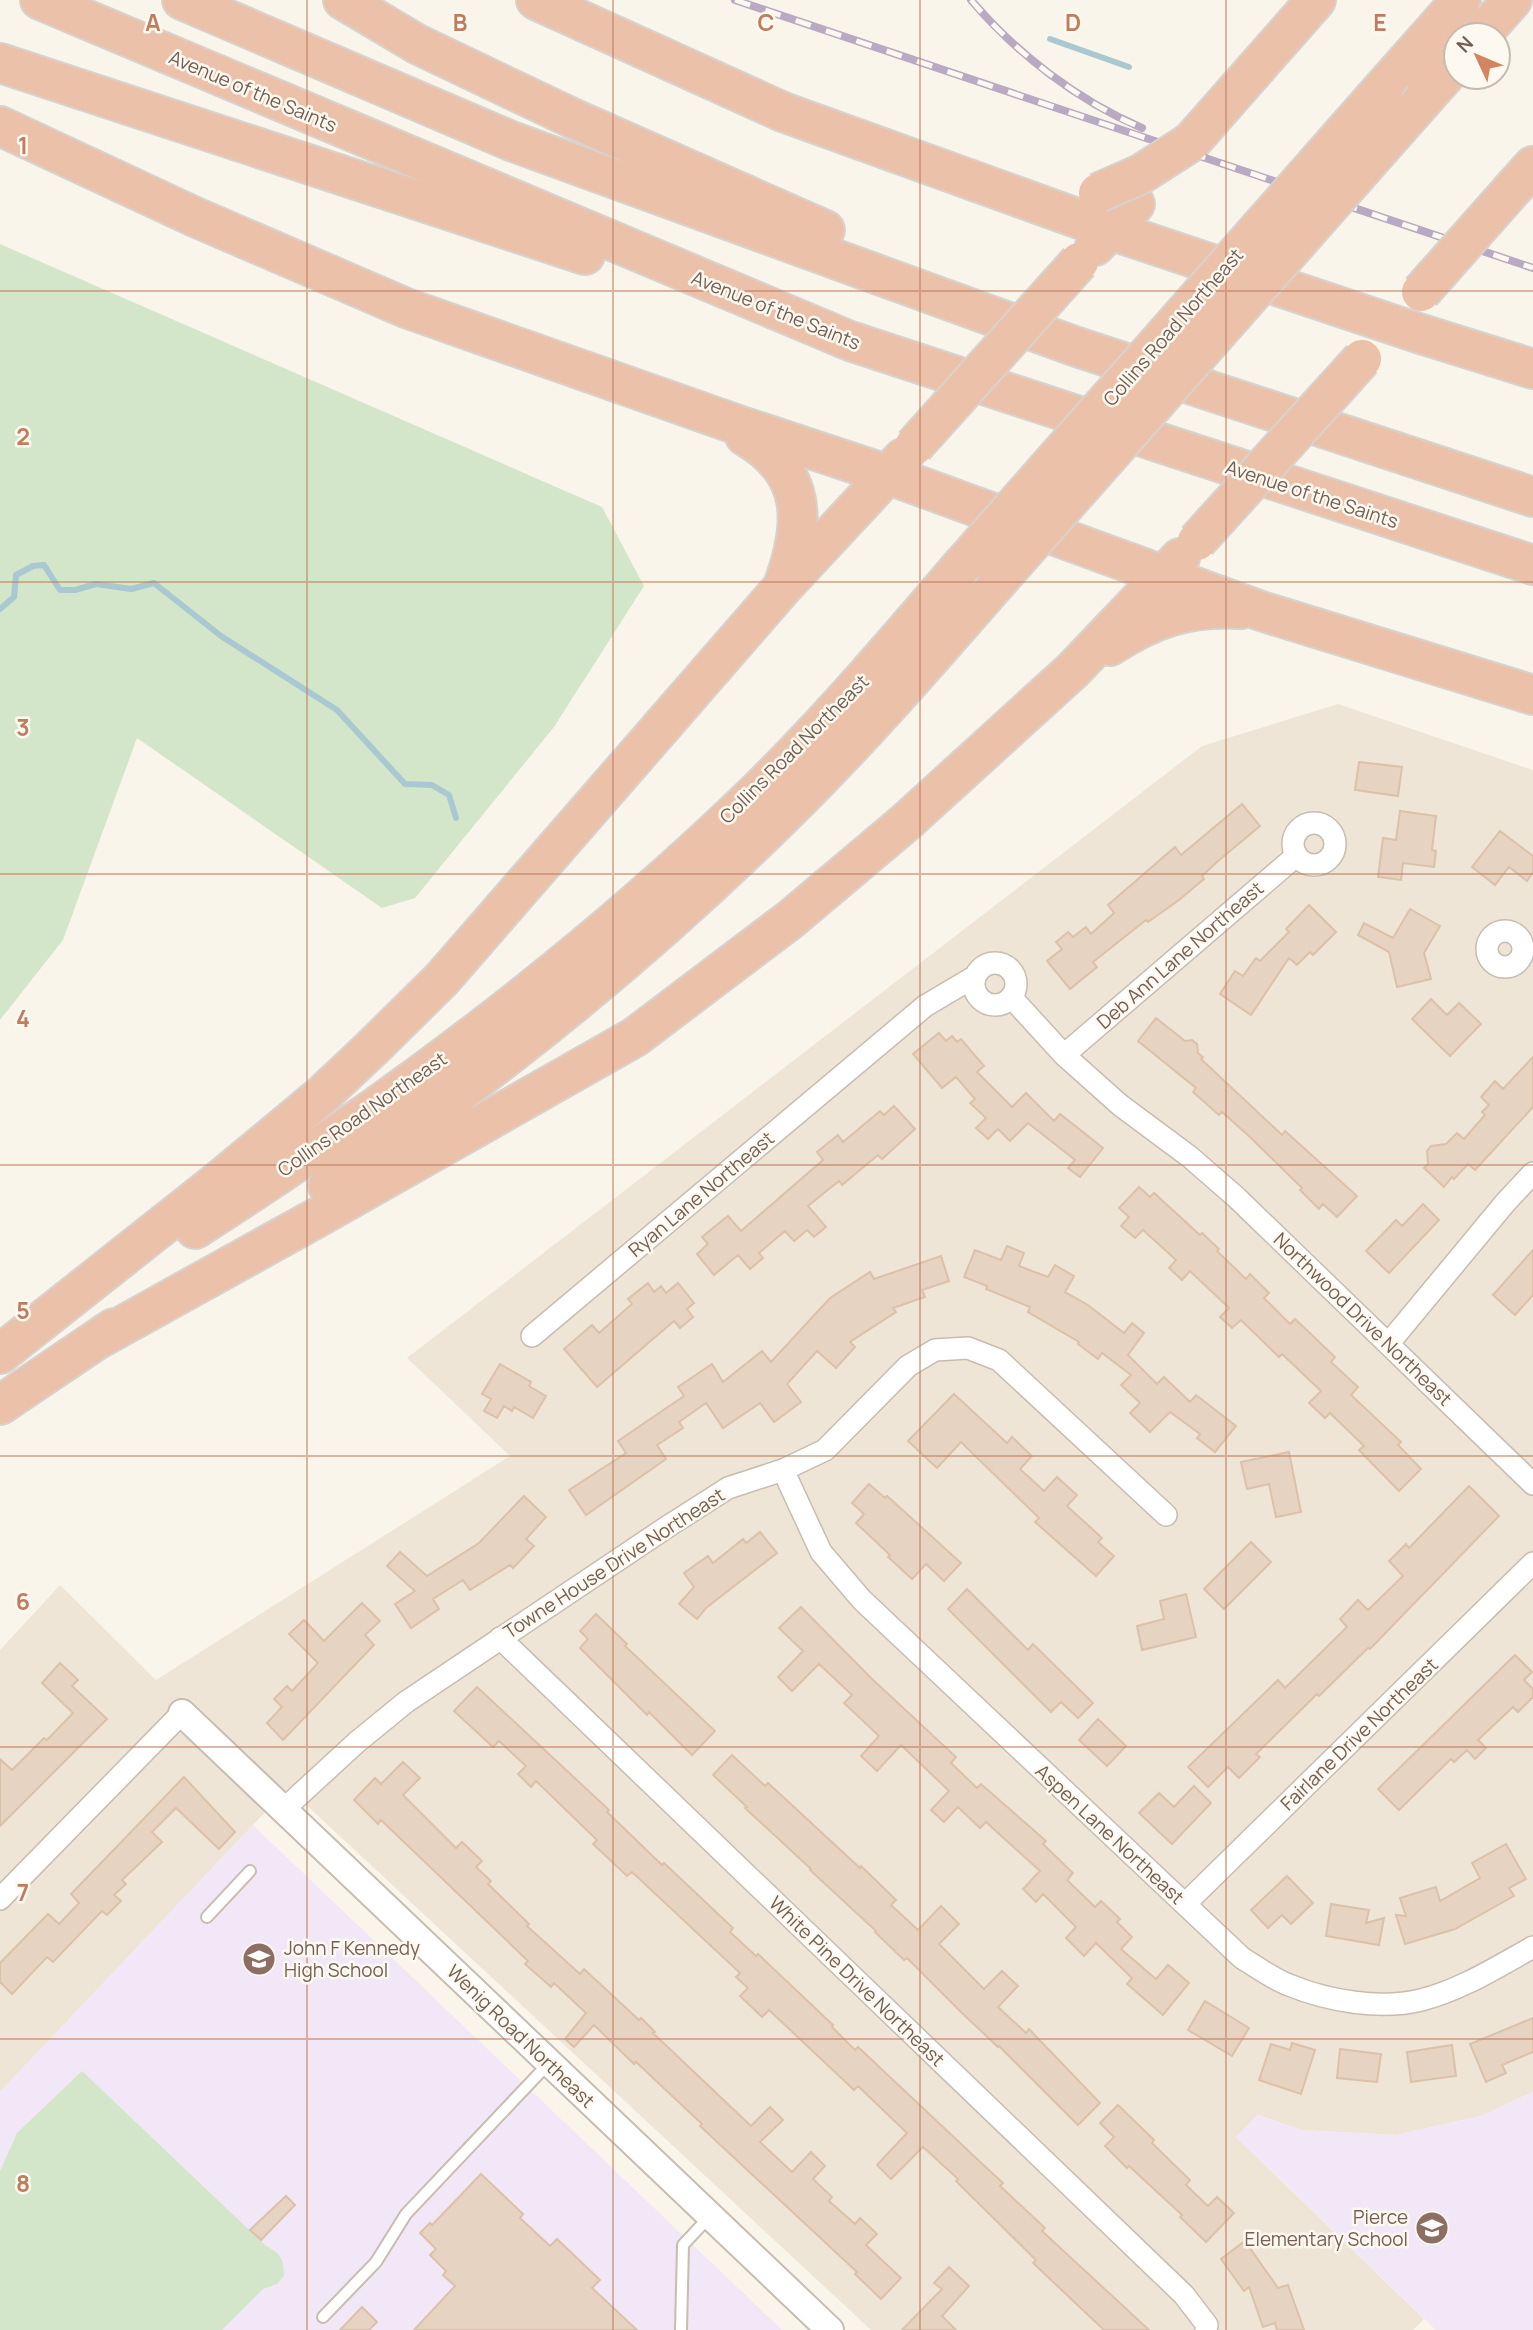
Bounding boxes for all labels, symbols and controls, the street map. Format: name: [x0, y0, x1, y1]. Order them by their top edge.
text: A: [145, 6, 161, 38]
text: B: [453, 6, 467, 38]
text: C: [758, 6, 775, 38]
text: D: [1065, 6, 1081, 38]
text: E: [1373, 6, 1387, 38]
north arrow: [1442, 21, 1512, 91]
text: N: [1451, 30, 1479, 58]
street label: Avenue of the Saints: [165, 44, 341, 138]
text: 1: [18, 129, 28, 161]
street label: Collins Road Northeast: [1097, 243, 1249, 411]
street label: Avenue of the Saints: [688, 264, 864, 356]
text: 2: [16, 420, 30, 452]
street label: Avenue of the Saints: [1222, 454, 1402, 534]
street label: Collins Road Northeast: [714, 669, 874, 829]
text: 3: [16, 711, 30, 743]
street label: Deb Ann Lane Northeast: [1091, 875, 1269, 1035]
text: 4: [16, 1002, 30, 1034]
street label: Collins Road Northeast: [272, 1046, 452, 1182]
street label: Ryan Lane Northeast: [623, 1125, 779, 1263]
street label: Northwood Drive Northeast: [1268, 1227, 1458, 1411]
text: 5: [16, 1294, 30, 1326]
street label: Towne House Drive Northeast: [498, 1482, 730, 1644]
text: 6: [16, 1585, 30, 1617]
street label: Fairlane Drive Northeast: [1275, 1652, 1443, 1816]
street label: Aspen Lane Northeast: [1030, 1758, 1190, 1910]
text: 7: [17, 1876, 29, 1908]
street label: White Pine Drive Northeast: [763, 1890, 951, 2072]
place label: John F Kennedy High School: [284, 1935, 420, 1983]
school or university icon: John F Kennedy High School: [240, 1940, 278, 1978]
street label: Wenig Road Northeast: [441, 1959, 601, 2113]
text: 8: [16, 2167, 30, 2199]
place label: Pierce Elementary School: [1245, 2204, 1408, 2252]
school or university icon: Pierce Elementary School: [1413, 2209, 1451, 2247]

